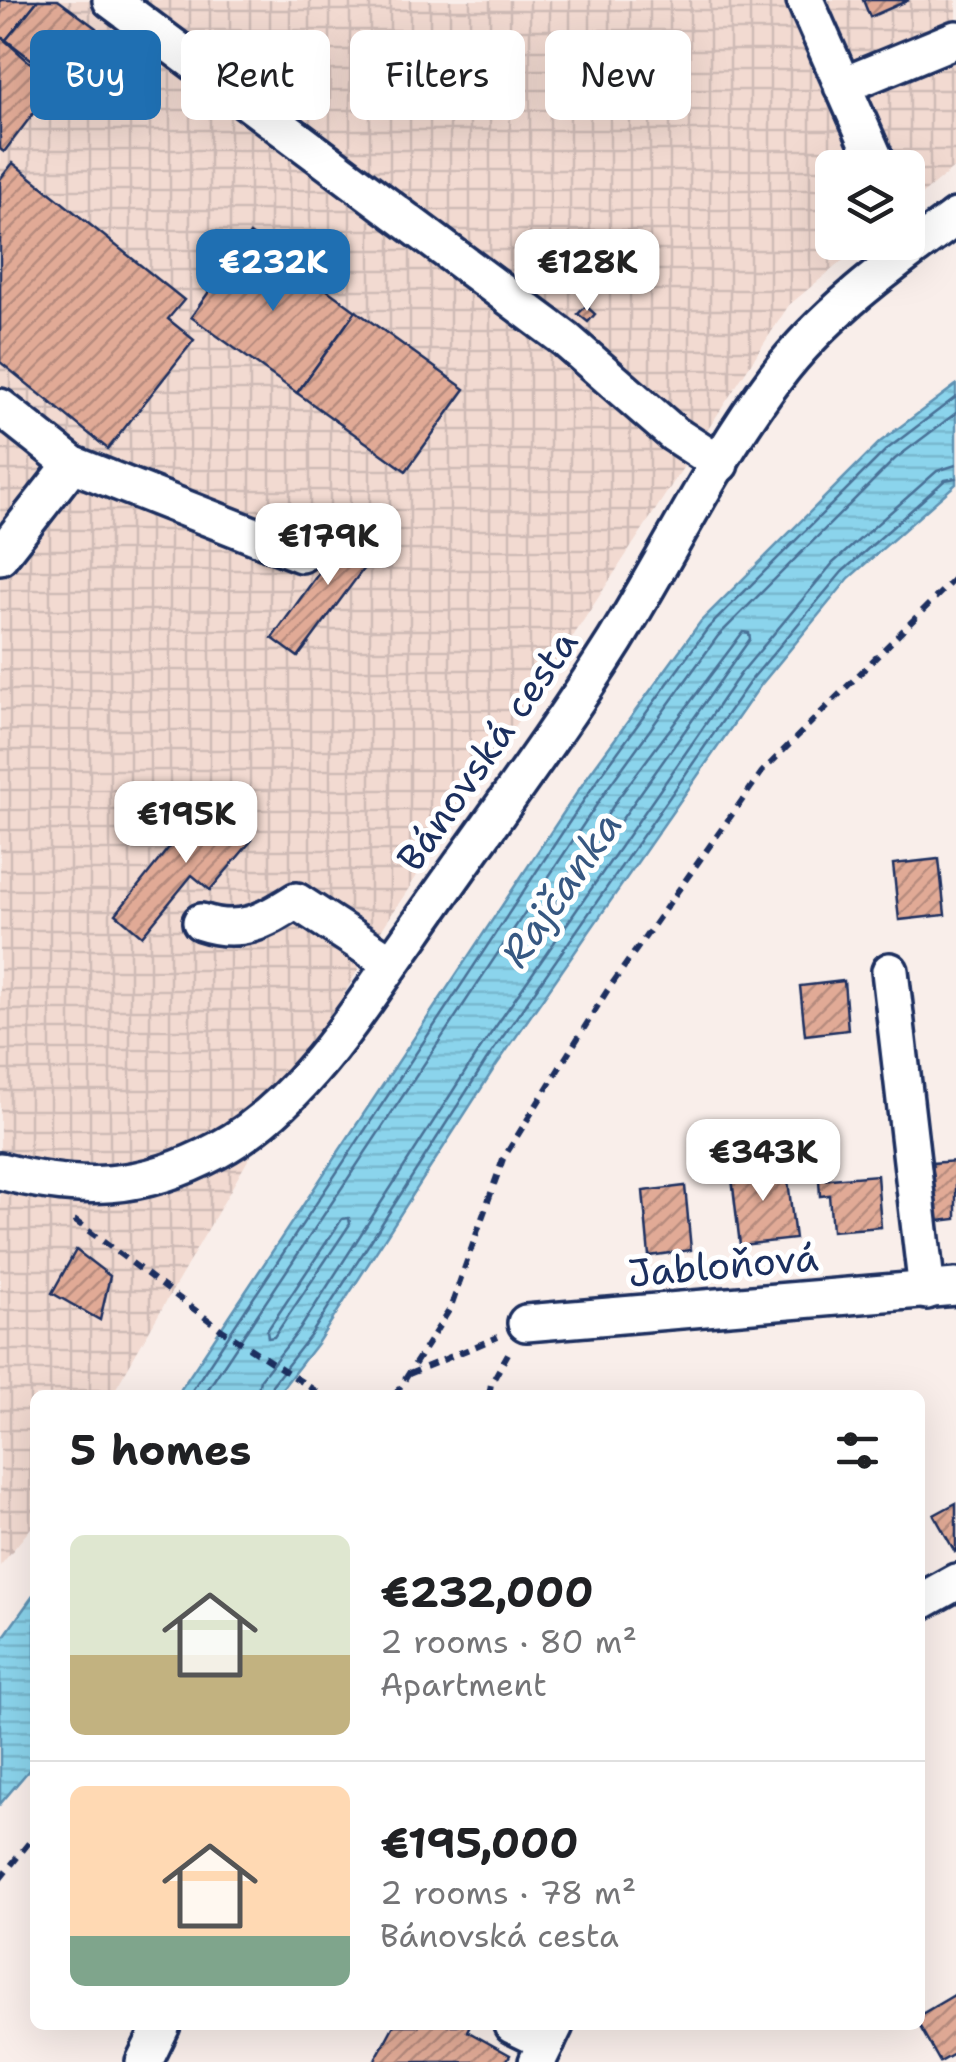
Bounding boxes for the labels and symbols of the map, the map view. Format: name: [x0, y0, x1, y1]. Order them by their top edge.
pin: €232K: [203, 229, 343, 314]
pin: €128K: [517, 229, 657, 314]
pin: €179K: [258, 503, 398, 588]
street label: Bánovská cesta: [385, 619, 589, 881]
pin: €195K: [116, 781, 256, 866]
water label: Rajčanka: [488, 800, 634, 978]
pin: €343K: [693, 1119, 833, 1204]
street label: Jabloňová: [626, 1231, 821, 1299]

